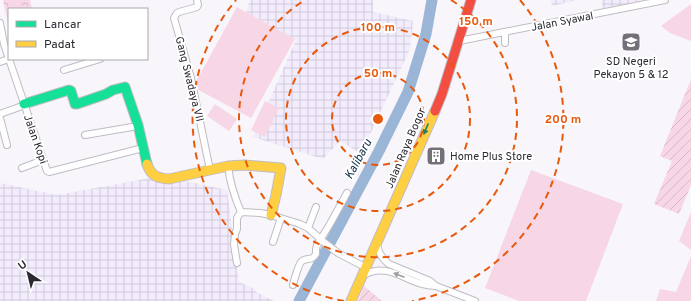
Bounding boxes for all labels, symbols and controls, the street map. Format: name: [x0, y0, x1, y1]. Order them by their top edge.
legend: [8, 8, 148, 60]
street label: Jalan Syawal: [530, 9, 595, 35]
text: 150 m: [459, 14, 493, 30]
text: Lancar: [44, 17, 81, 33]
text: 100 m: [361, 20, 395, 36]
school or university icon: SD Negeri Pekayon 5 & 12: [620, 31, 642, 53]
street label: Gang Swadaya VII: [172, 35, 206, 123]
text: Padat: [44, 37, 75, 53]
place label: SD Negeri Pekayon 5 & 12: [593, 55, 669, 82]
text: 50 m: [364, 66, 392, 82]
street label: Jalan Raya Bogor: [383, 105, 430, 191]
centre of rings: [371, 112, 385, 126]
text: 200 m: [545, 112, 581, 128]
street label: Jalan Kopi: [20, 113, 50, 166]
one-way arrow: [423, 124, 429, 136]
water label: Kalibaru: [342, 136, 376, 182]
building icon: Home Plus Store: [425, 145, 447, 167]
place label: Home Plus Store: [450, 150, 532, 164]
north arrow: [8, 253, 48, 293]
text: U: [16, 258, 30, 274]
one-way arrow: [393, 272, 405, 278]

